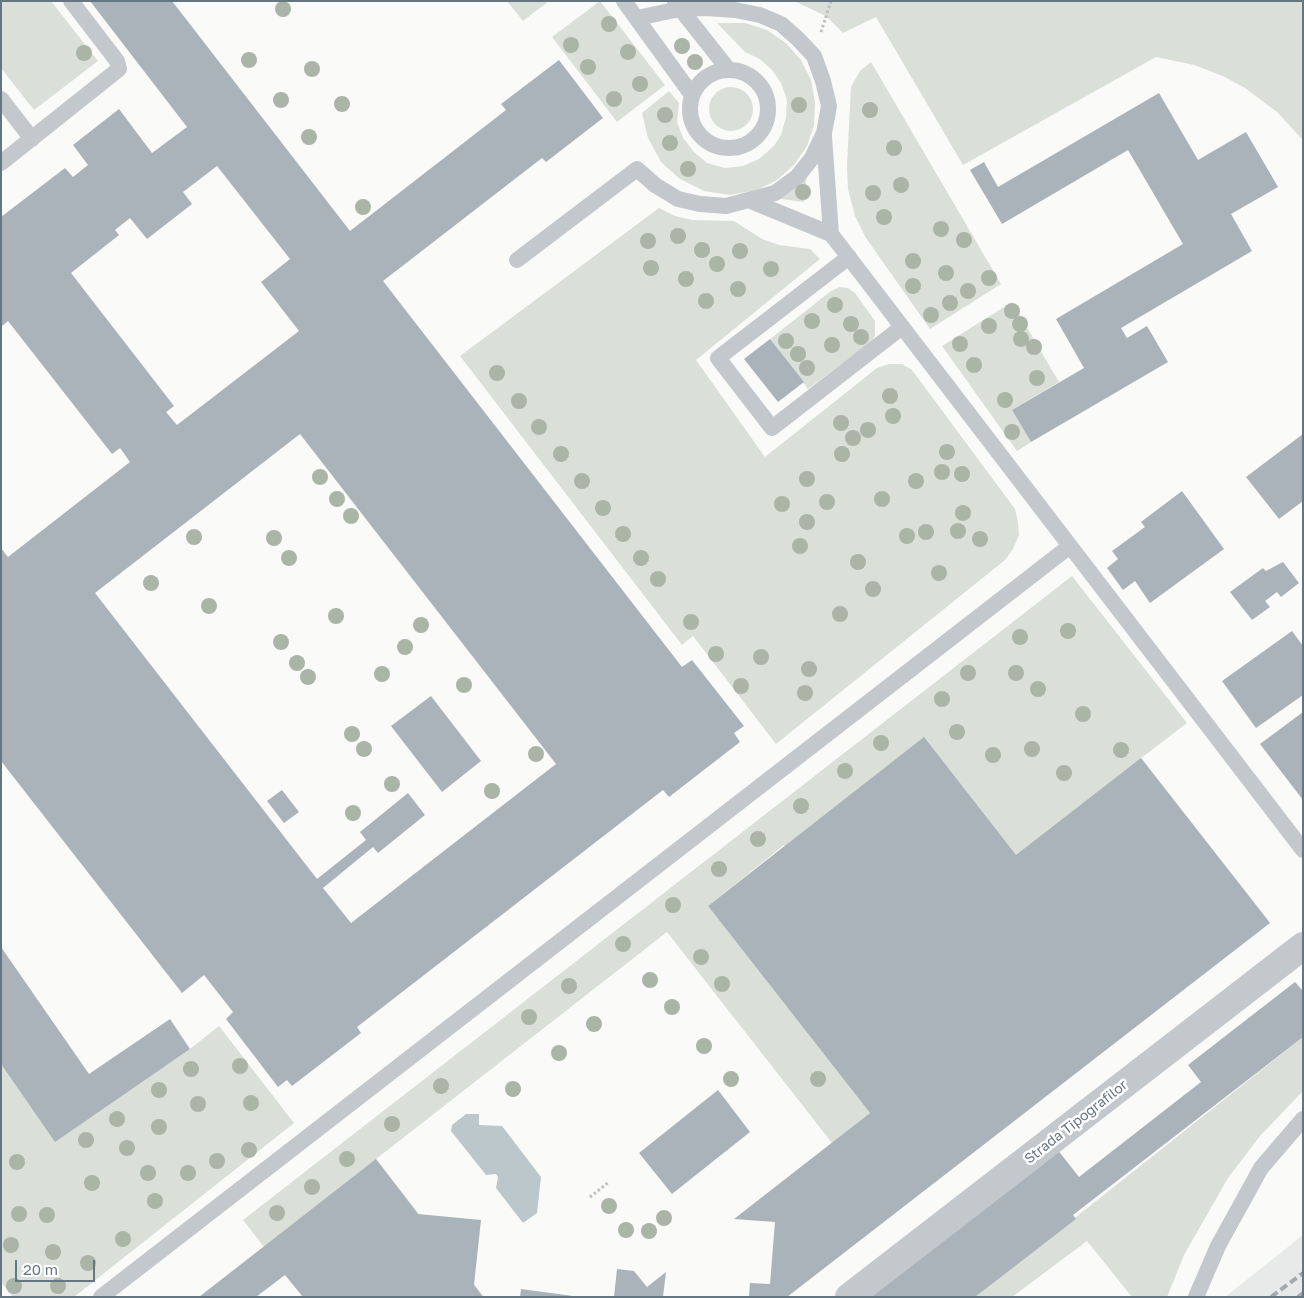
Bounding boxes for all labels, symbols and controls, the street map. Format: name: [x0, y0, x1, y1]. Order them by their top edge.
street label: Strada Tipografilor: [1021, 1077, 1131, 1167]
scale bar: [18, 1250, 98, 1282]
text: 20 m: [23, 1260, 58, 1278]

